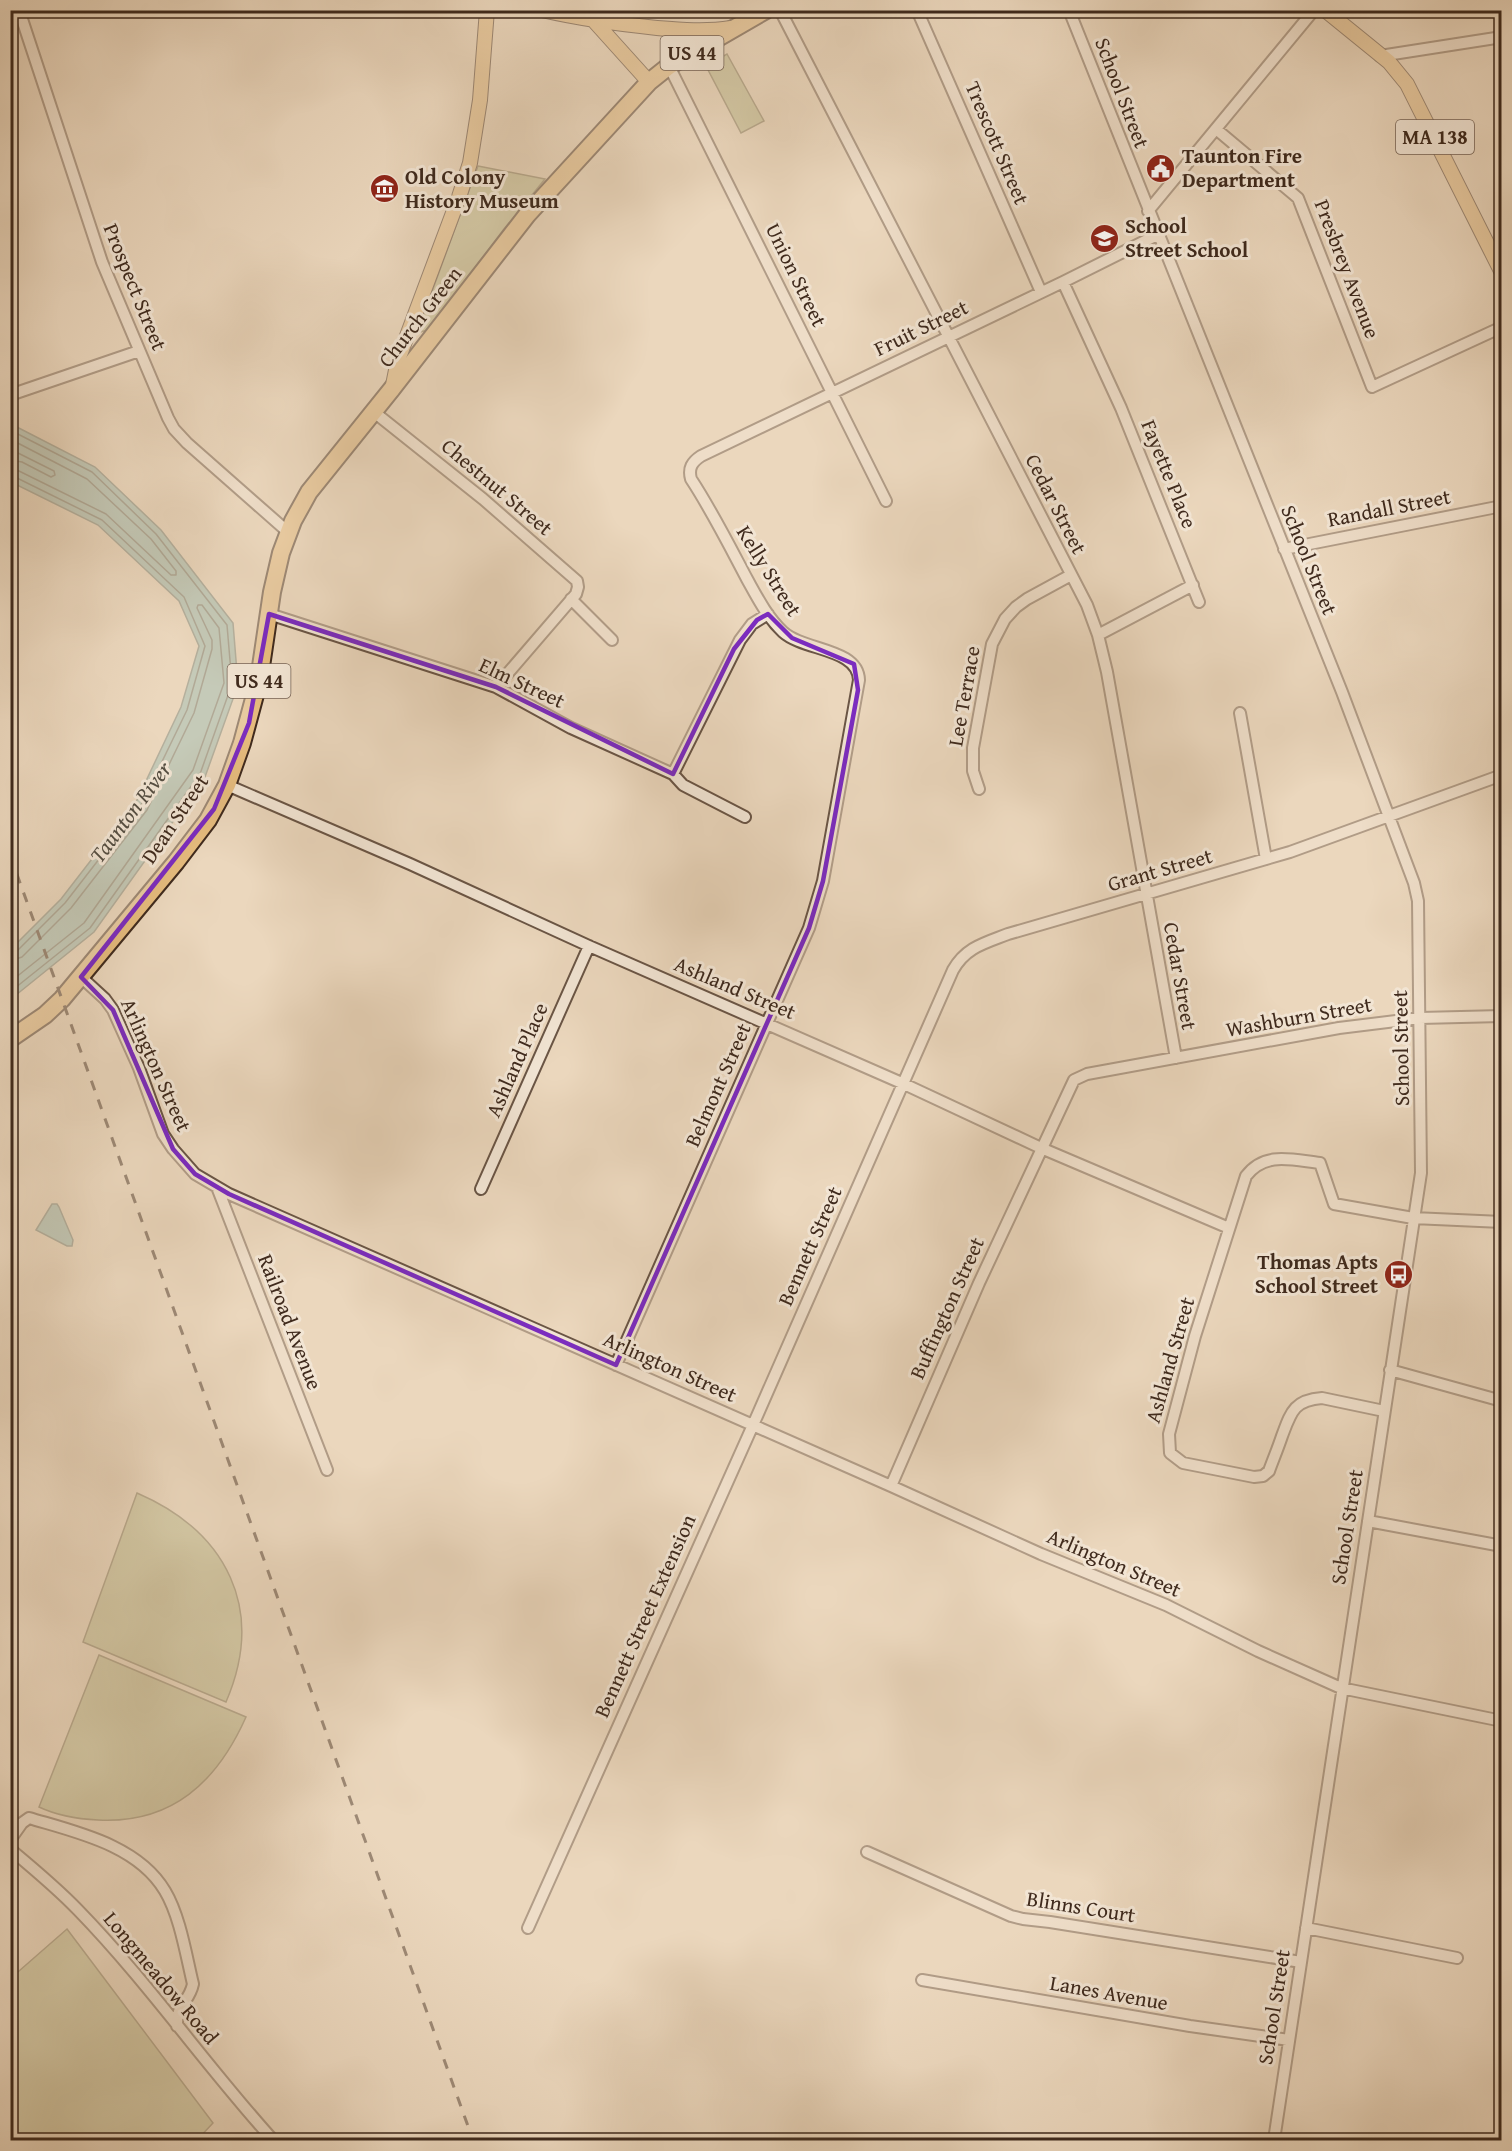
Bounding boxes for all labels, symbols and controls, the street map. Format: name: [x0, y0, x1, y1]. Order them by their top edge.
street label: School Street: [1087, 33, 1158, 153]
road number: US 44: [660, 36, 724, 70]
street label: Trescott Street: [958, 76, 1038, 210]
road number: MA 138: [1396, 120, 1474, 154]
place label: Taunton Fire Department: [1182, 140, 1302, 195]
public building icon: Taunton Fire Department: [1145, 152, 1177, 184]
place label: Old Colony History Museum: [405, 161, 559, 216]
museum icon: Old Colony History Museum: [368, 173, 400, 205]
street label: Presbrey Avenue: [1307, 195, 1388, 343]
place label: School Street School: [1125, 210, 1249, 265]
street label: Union Street: [758, 218, 835, 332]
street label: Prospect Street: [96, 219, 175, 355]
school or university icon: School Street School: [1088, 222, 1120, 254]
street label: Church Green: [370, 260, 469, 374]
street label: Fruit Street: [868, 291, 974, 364]
street label: Fayette Place: [1134, 415, 1205, 533]
street label: Chestnut Street: [435, 431, 560, 543]
street label: Cedar Street: [1018, 448, 1095, 560]
street label: Randall Street: [1325, 480, 1454, 535]
street label: School Street: [1273, 500, 1346, 620]
street label: Kelly Street: [729, 519, 810, 623]
street label: Lee Terrace: [939, 643, 988, 749]
street label: Elm Street: [474, 649, 571, 716]
road number: US 44: [228, 664, 290, 698]
water label: Taunton River: [81, 754, 179, 869]
street label: Dean Street: [133, 767, 216, 870]
street label: Grant Street: [1104, 840, 1216, 899]
street label: Cedar Street: [1156, 920, 1205, 1033]
street label: Ashland Street: [670, 948, 801, 1027]
street label: Washburn Street: [1224, 988, 1375, 1045]
street label: School Street: [1384, 989, 1417, 1106]
street label: Arlington Street: [113, 993, 200, 1137]
street label: Ashland Place: [477, 997, 556, 1122]
street label: Belmont Street: [676, 1017, 759, 1152]
street label: Bennett Street: [769, 1181, 850, 1310]
street label: Buffington Street: [901, 1231, 992, 1384]
place label: Thomas Apts School Street: [1255, 1246, 1378, 1301]
street label: Railroad Avenue: [250, 1249, 331, 1394]
bus stop icon: Thomas Apts School Street: [1383, 1258, 1415, 1290]
street label: Ashland Street: [1137, 1293, 1202, 1426]
street label: Arlington Street: [599, 1323, 742, 1410]
street label: School Street: [1322, 1467, 1371, 1587]
street label: Bennett Street Extension: [586, 1509, 703, 1722]
street label: Arlington Street: [1042, 1520, 1187, 1605]
street label: Blinns Court: [1024, 1883, 1138, 1930]
street label: Longmeadow Road: [96, 1904, 227, 2052]
street label: School Street: [1249, 1947, 1298, 2067]
street label: Lanes Avenue: [1048, 1967, 1171, 2018]

